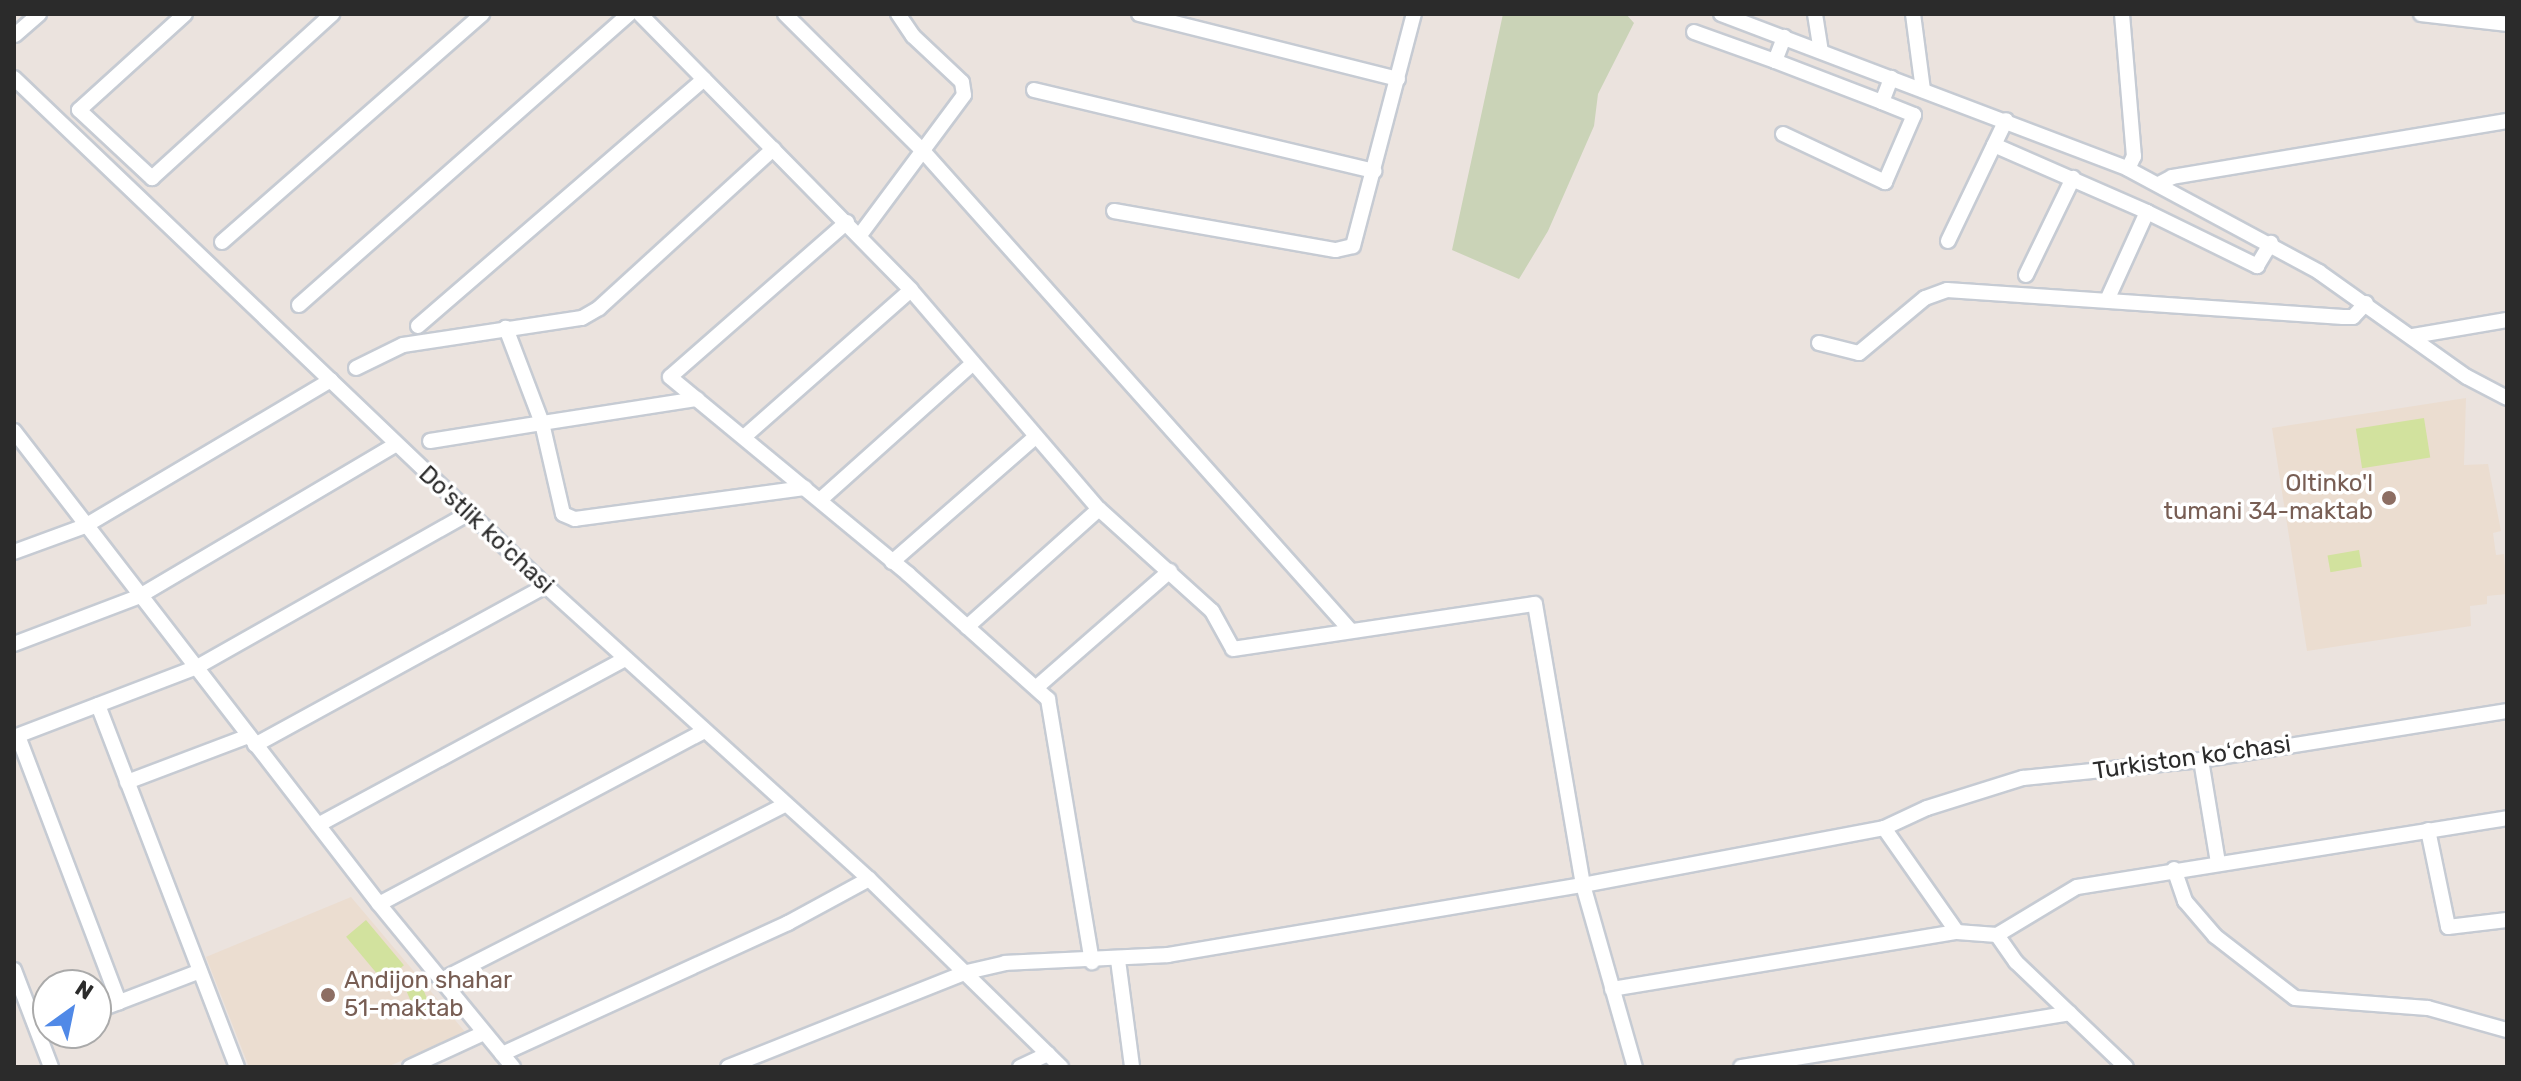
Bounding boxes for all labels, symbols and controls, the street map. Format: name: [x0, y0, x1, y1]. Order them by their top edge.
street label: Do'stlik ko'chasi: [412, 460, 560, 600]
place label: Oltinko'l tumani 34-maktab: [2164, 470, 2373, 526]
marker: Oltinko'l tumani 34-maktab: [2380, 489, 2398, 507]
street label: Turkiston koʻchasi: [2091, 730, 2293, 786]
place label: Andijon shahar 51-maktab: [344, 967, 512, 1023]
north arrow: [32, 969, 112, 1049]
text: N: [70, 974, 98, 1006]
marker: Andijon shahar 51-maktab: [319, 986, 337, 1004]

